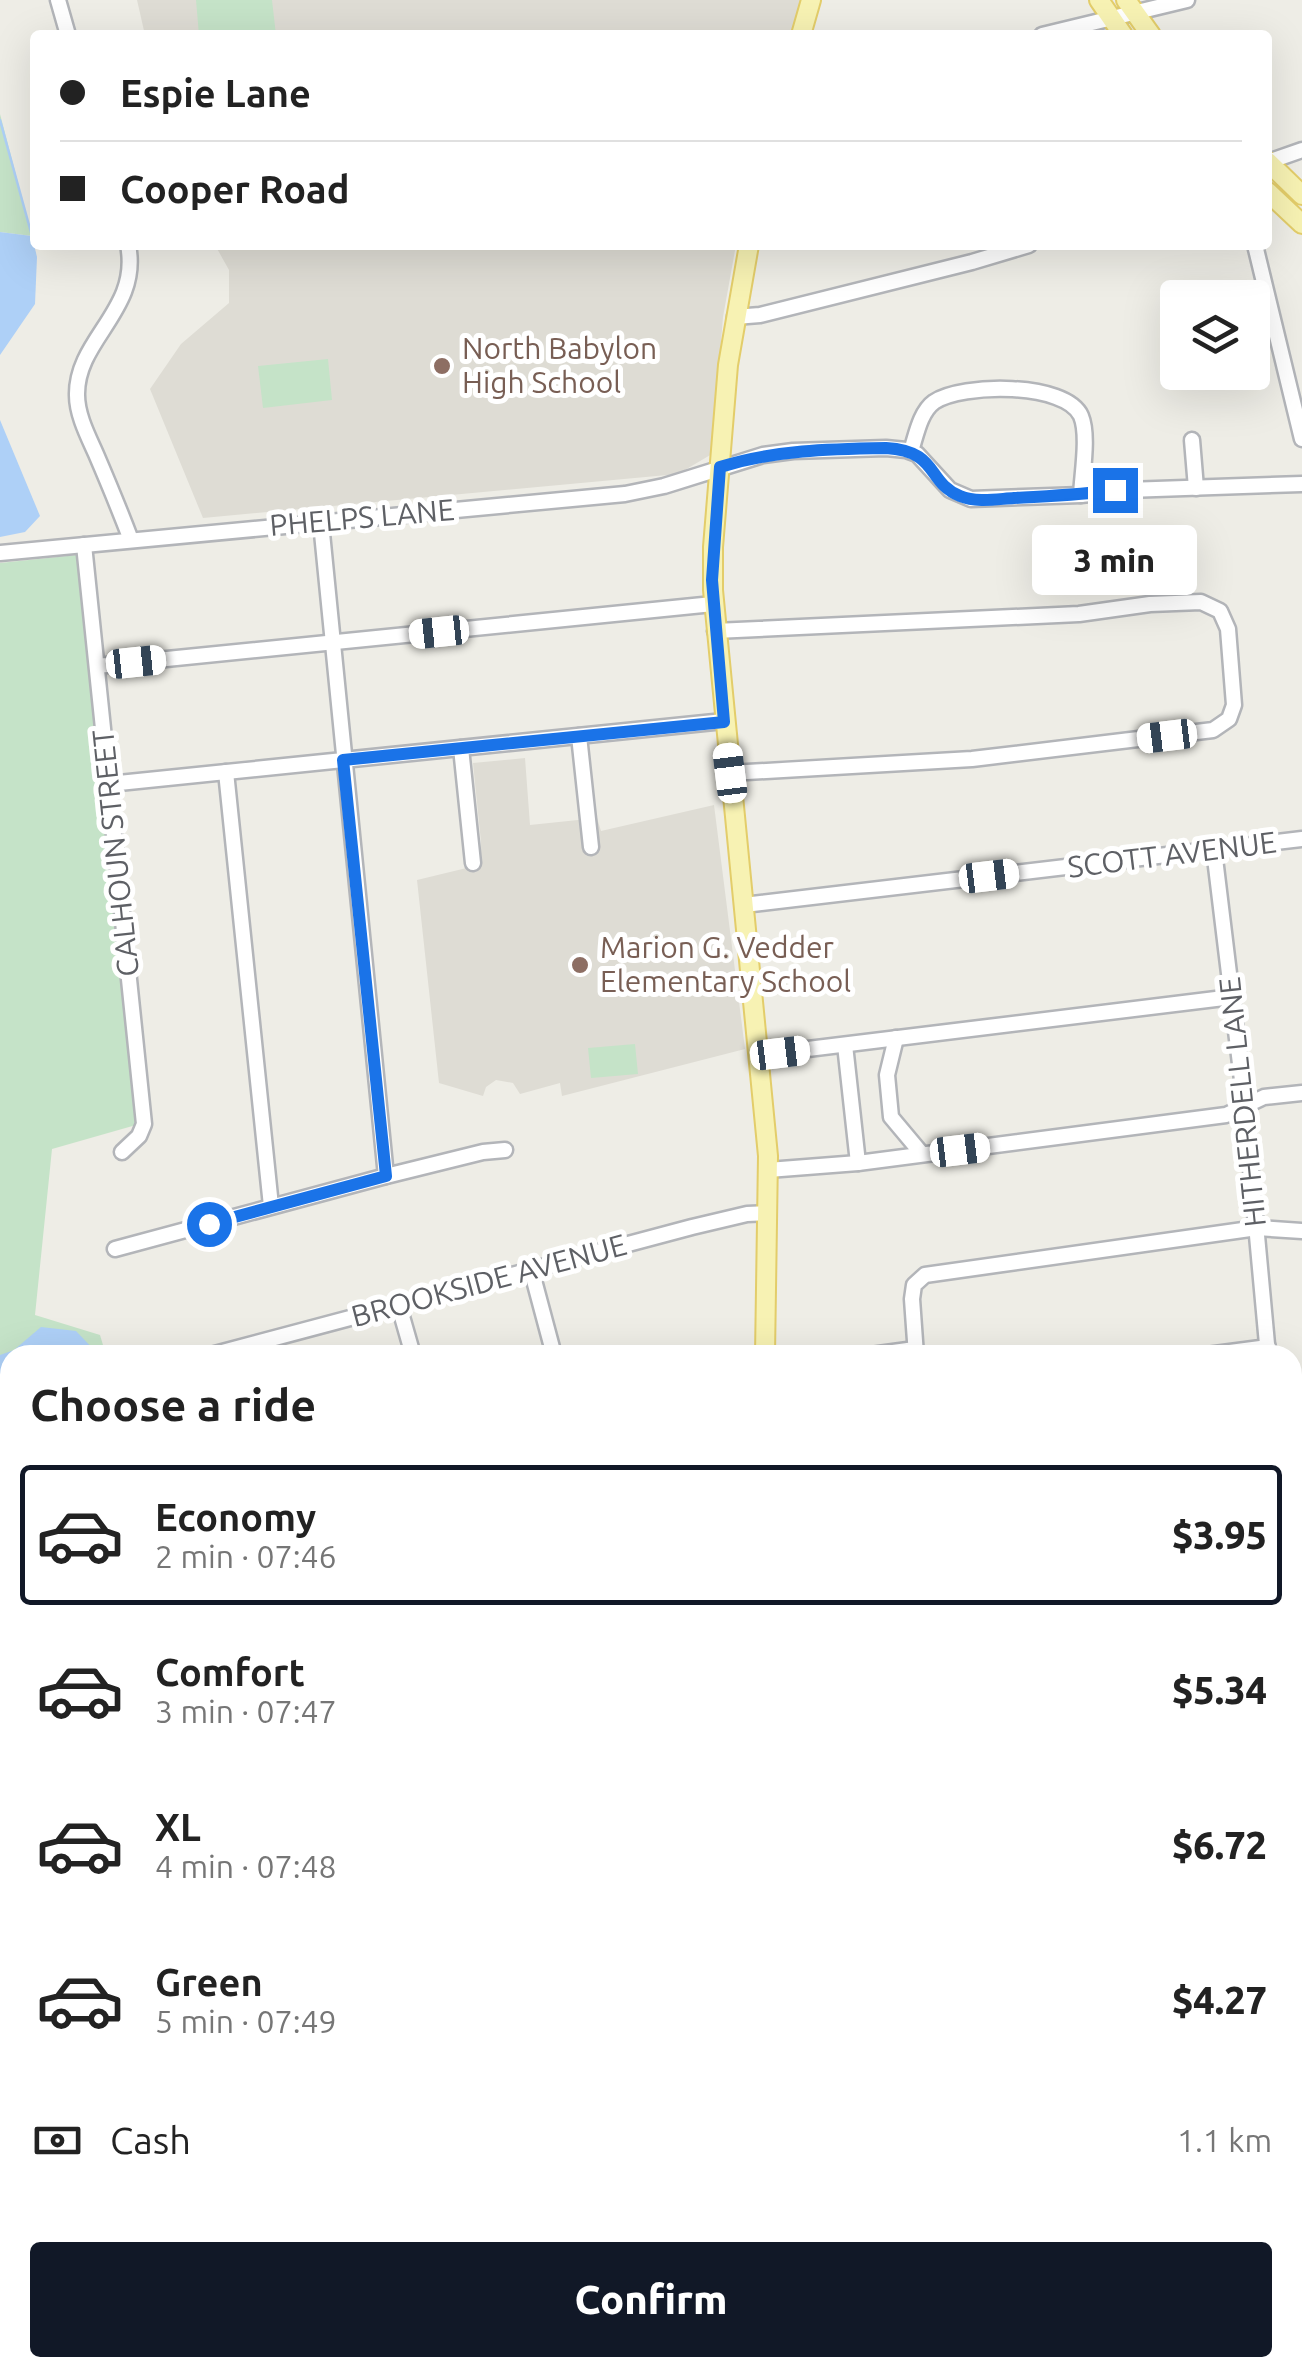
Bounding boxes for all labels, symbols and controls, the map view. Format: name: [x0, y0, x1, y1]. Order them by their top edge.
text: Espie Lane: [120, 72, 311, 114]
text: Cooper Road: [120, 168, 349, 210]
map controls: [1160, 280, 1270, 390]
button: layers: [1160, 280, 1270, 390]
place label: North Babylon High School: [462, 331, 657, 399]
marker: North Babylon High School: [431, 355, 453, 377]
route end: [1093, 468, 1138, 513]
street label: PHELPS LANE: [268, 492, 456, 542]
callout: 3 min: [1032, 525, 1198, 595]
text: 3 min: [1074, 542, 1155, 578]
car: [408, 614, 470, 650]
car: [105, 644, 167, 680]
car: [1135, 717, 1199, 755]
street label: CALHOUN STREET: [85, 728, 145, 978]
car: [711, 741, 749, 805]
street label: SCOTT AVENUE: [1066, 824, 1278, 884]
car: [957, 857, 1021, 895]
place label: Marion G. Vedder Elementary School: [600, 930, 851, 998]
marker: Marion G. Vedder Elementary School: [569, 954, 591, 976]
street label: HITHERDELL LANE: [1212, 976, 1272, 1229]
car: [748, 1034, 812, 1072]
car: [928, 1131, 992, 1169]
route start: [187, 1202, 232, 1247]
street label: BROOKSIDE AVENUE: [347, 1227, 630, 1333]
text: Choose a ride: [30, 1379, 316, 1430]
icon: car: [35, 1490, 125, 1580]
text: Economy: [155, 1496, 316, 1538]
text: $3.95: [1172, 1514, 1267, 1556]
text: 2 min · 07:46: [155, 1538, 337, 1574]
icon: car: [35, 1645, 125, 1735]
text: Comfort: [155, 1651, 305, 1693]
text: $5.34: [1172, 1669, 1267, 1711]
text: 3 min · 07:47: [155, 1693, 337, 1729]
icon: car: [35, 1800, 125, 1890]
text: XL: [155, 1806, 201, 1848]
text: $6.72: [1172, 1824, 1267, 1866]
text: 4 min · 07:48: [155, 1848, 337, 1884]
icon: car: [35, 1955, 125, 2045]
text: Green: [155, 1961, 263, 2003]
text: $4.27: [1172, 1979, 1267, 2021]
text: 5 min · 07:49: [155, 2003, 337, 2039]
icon: cash: [30, 2113, 85, 2168]
text: Cash: [110, 2119, 191, 2161]
text: 1.1 km: [1177, 2122, 1272, 2158]
button: Confirm: [30, 2242, 1272, 2357]

